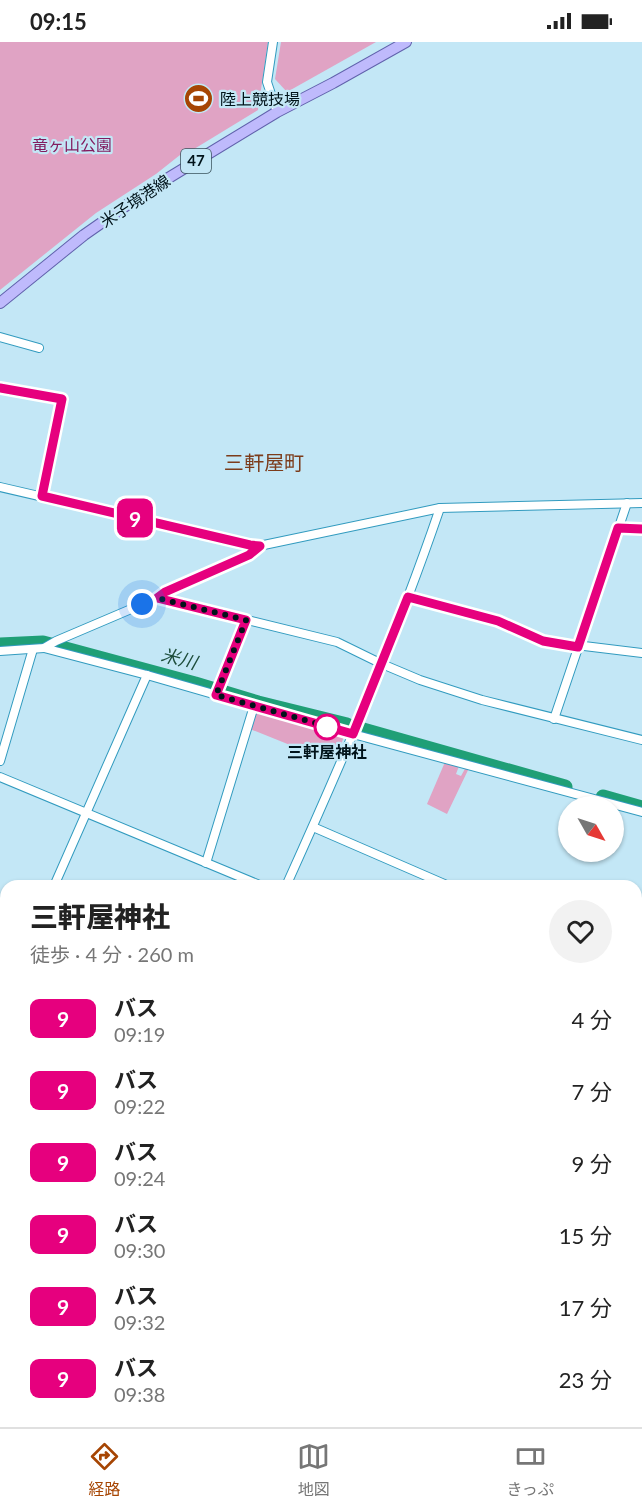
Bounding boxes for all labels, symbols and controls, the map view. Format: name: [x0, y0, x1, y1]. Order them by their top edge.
text: 09:15: [30, 8, 87, 35]
sports icon: 陸上競技場: [183, 83, 215, 115]
place label: 陸上競技場: [220, 89, 300, 108]
park label: 竜ヶ山公園: [32, 135, 112, 154]
road number: 47: [181, 149, 211, 173]
street label: 米子境港線: [96, 170, 173, 231]
district label: 三軒屋町: [224, 450, 304, 474]
line badge: 9: [116, 498, 154, 538]
text: 9: [129, 506, 141, 531]
your location: [127, 589, 157, 619]
water label: 米川: [159, 643, 201, 674]
marker: 三軒屋神社: [314, 714, 340, 740]
place label: 三軒屋神社: [287, 742, 367, 761]
north arrow: [558, 796, 624, 862]
map controls: [558, 796, 624, 862]
text: 三軒屋神社: [30, 899, 170, 933]
button: heart: [549, 900, 612, 963]
text: 徒歩 · 4 分 · 260 m: [30, 942, 194, 966]
text: バス: [114, 994, 158, 1021]
text: 9: [57, 1006, 69, 1031]
text: 4 分: [572, 1006, 612, 1033]
text: 09:19: [114, 1022, 165, 1046]
text: バス: [114, 1066, 158, 1093]
text: 9: [57, 1078, 69, 1103]
text: 7 分: [572, 1078, 612, 1105]
text: 09:22: [114, 1094, 165, 1118]
text: バス: [114, 1138, 158, 1165]
text: 9: [57, 1150, 69, 1175]
text: 9 分: [572, 1150, 612, 1177]
text: 09:24: [114, 1166, 165, 1190]
text: バス: [114, 1210, 158, 1237]
text: 9: [57, 1222, 69, 1247]
text: 15 分: [559, 1222, 612, 1249]
text: 09:30: [114, 1238, 165, 1262]
text: バス: [114, 1282, 158, 1309]
text: 9: [57, 1294, 69, 1319]
text: 17 分: [559, 1294, 612, 1321]
text: 09:32: [114, 1310, 165, 1334]
text: バス: [114, 1354, 158, 1381]
text: 9: [57, 1366, 69, 1391]
text: 23 分: [559, 1366, 612, 1393]
text: 09:38: [114, 1382, 165, 1406]
tab: 経路: [88, 1440, 121, 1500]
tab: 地図: [297, 1440, 330, 1500]
tab: きっぷ: [507, 1440, 554, 1500]

